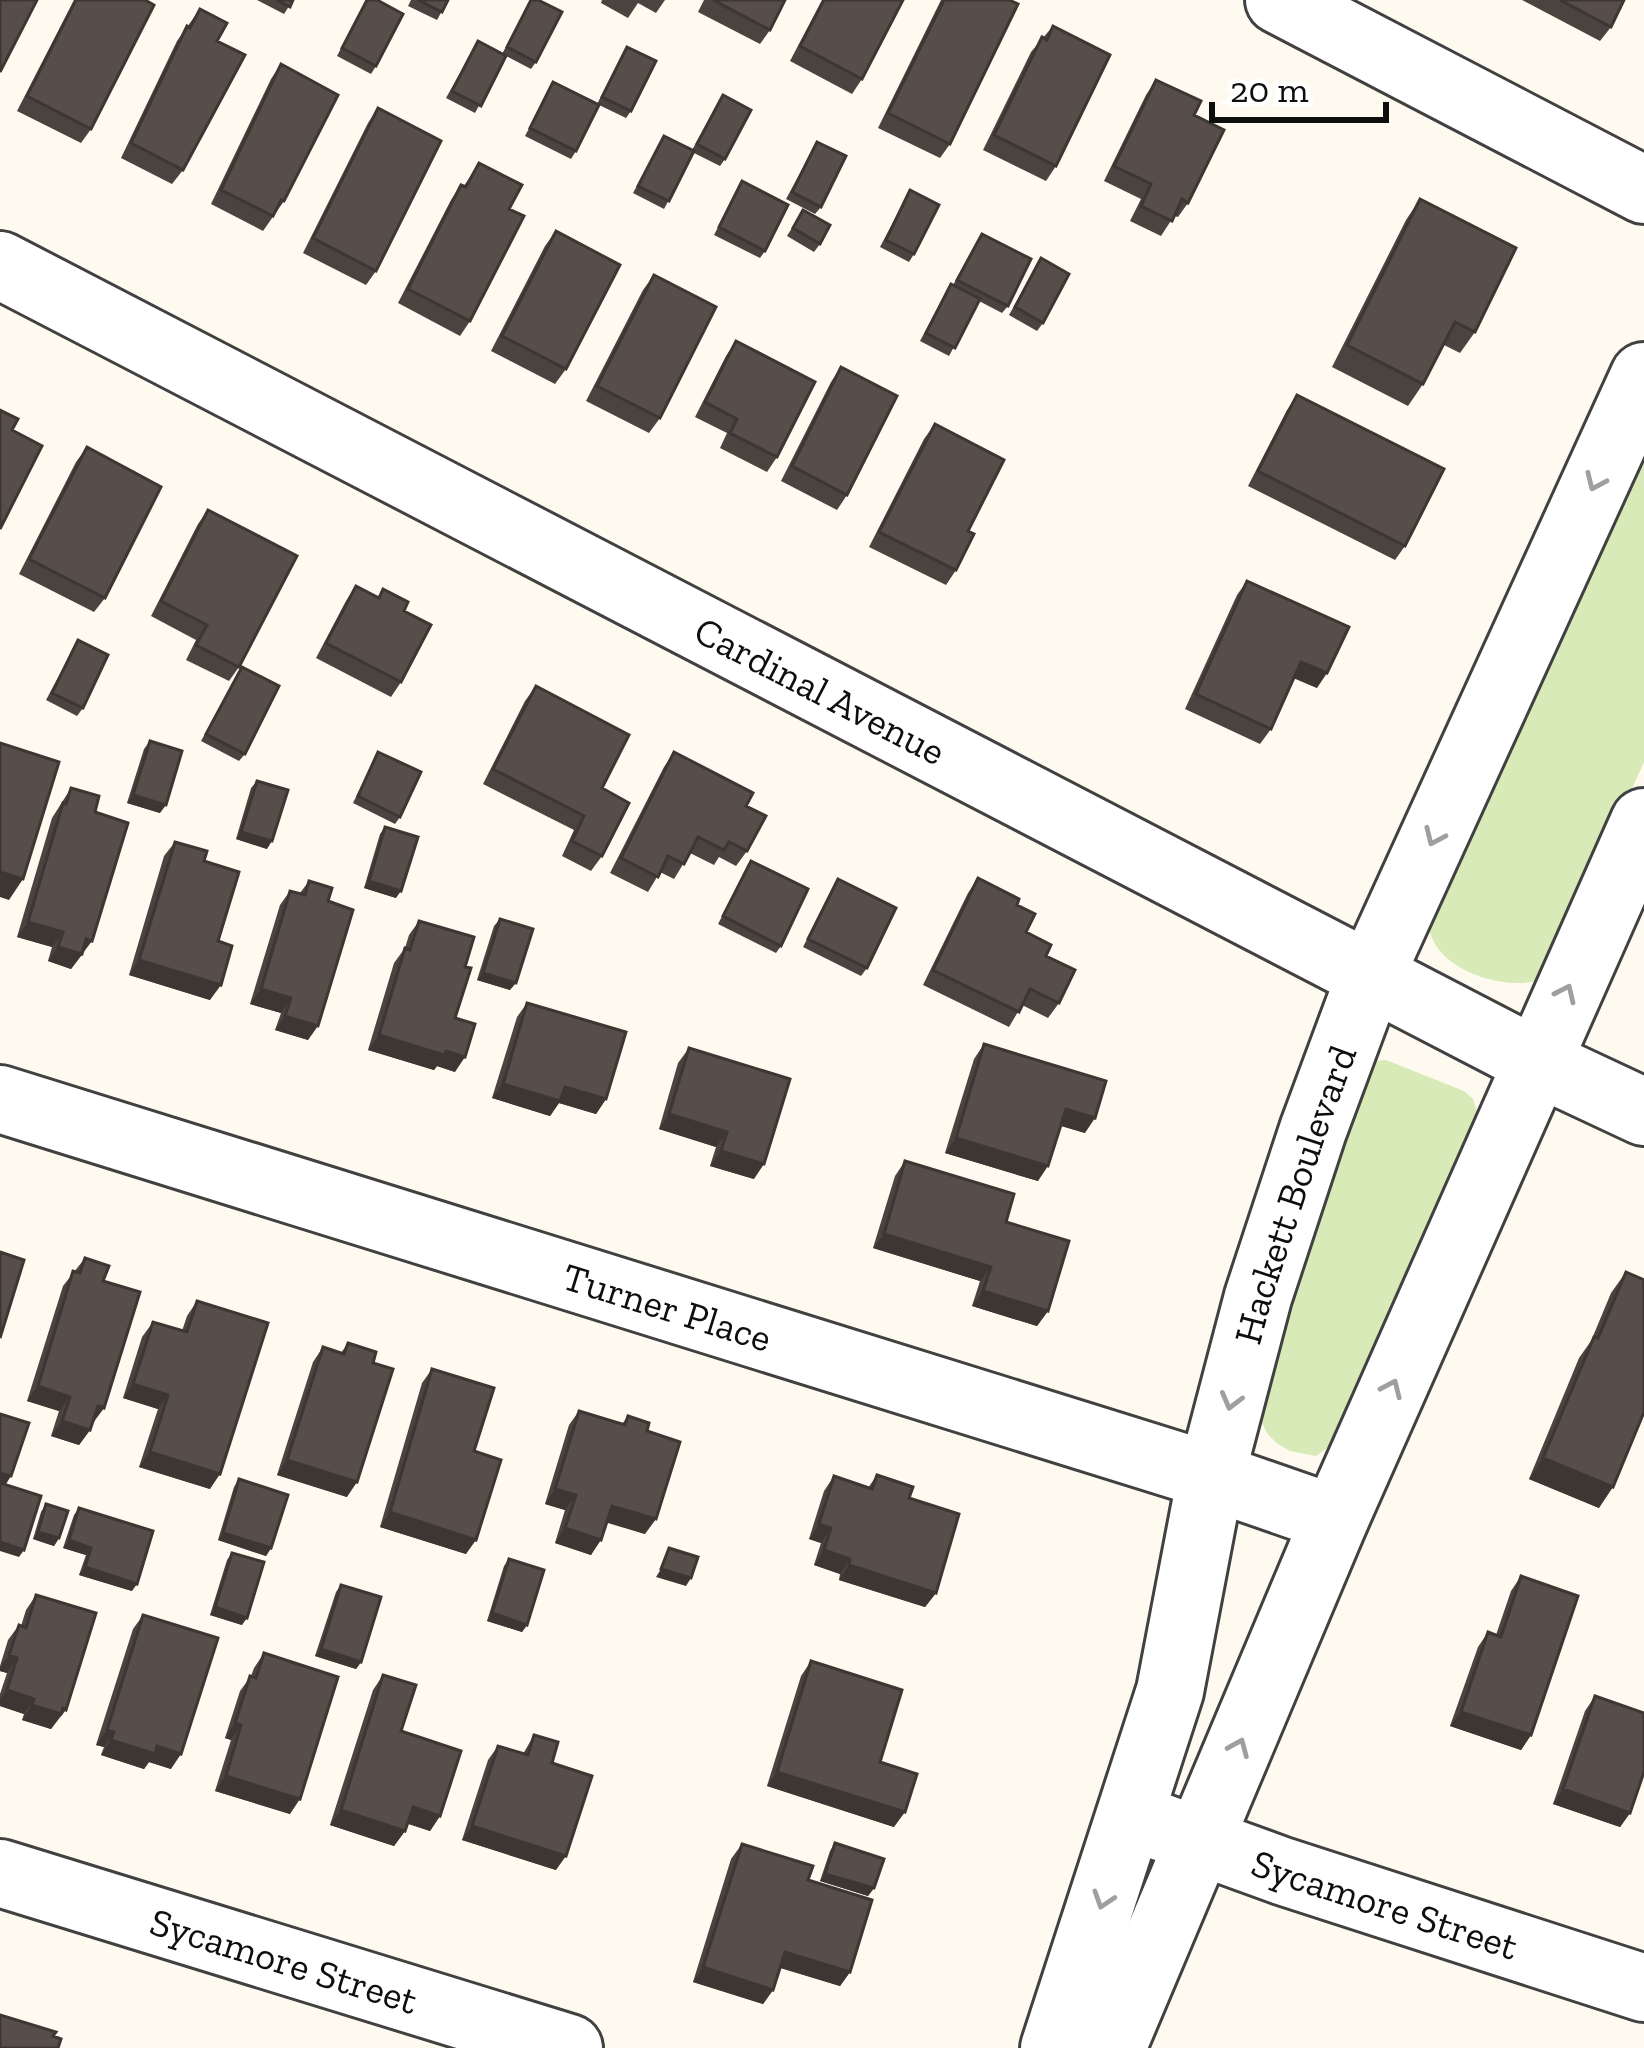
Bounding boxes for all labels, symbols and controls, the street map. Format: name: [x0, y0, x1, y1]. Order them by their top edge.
scale bar: [1212, 48, 1386, 122]
text: 20 m: [1230, 68, 1309, 111]
one-way arrow: [1586, 470, 1610, 491]
street label: Cardinal Avenue: [687, 606, 953, 775]
one-way arrow: [1424, 825, 1448, 846]
one-way arrow: [1552, 984, 1575, 1005]
street label: Hackett Boulevard: [1223, 1039, 1366, 1349]
street label: Turner Place: [557, 1252, 777, 1361]
one-way arrow: [1378, 1379, 1402, 1400]
one-way arrow: [1220, 1390, 1245, 1410]
one-way arrow: [1224, 1737, 1248, 1759]
street label: Sycamore Street: [1245, 1839, 1524, 1969]
one-way arrow: [1092, 1889, 1117, 1910]
street label: Sycamore Street: [145, 1897, 424, 2024]

